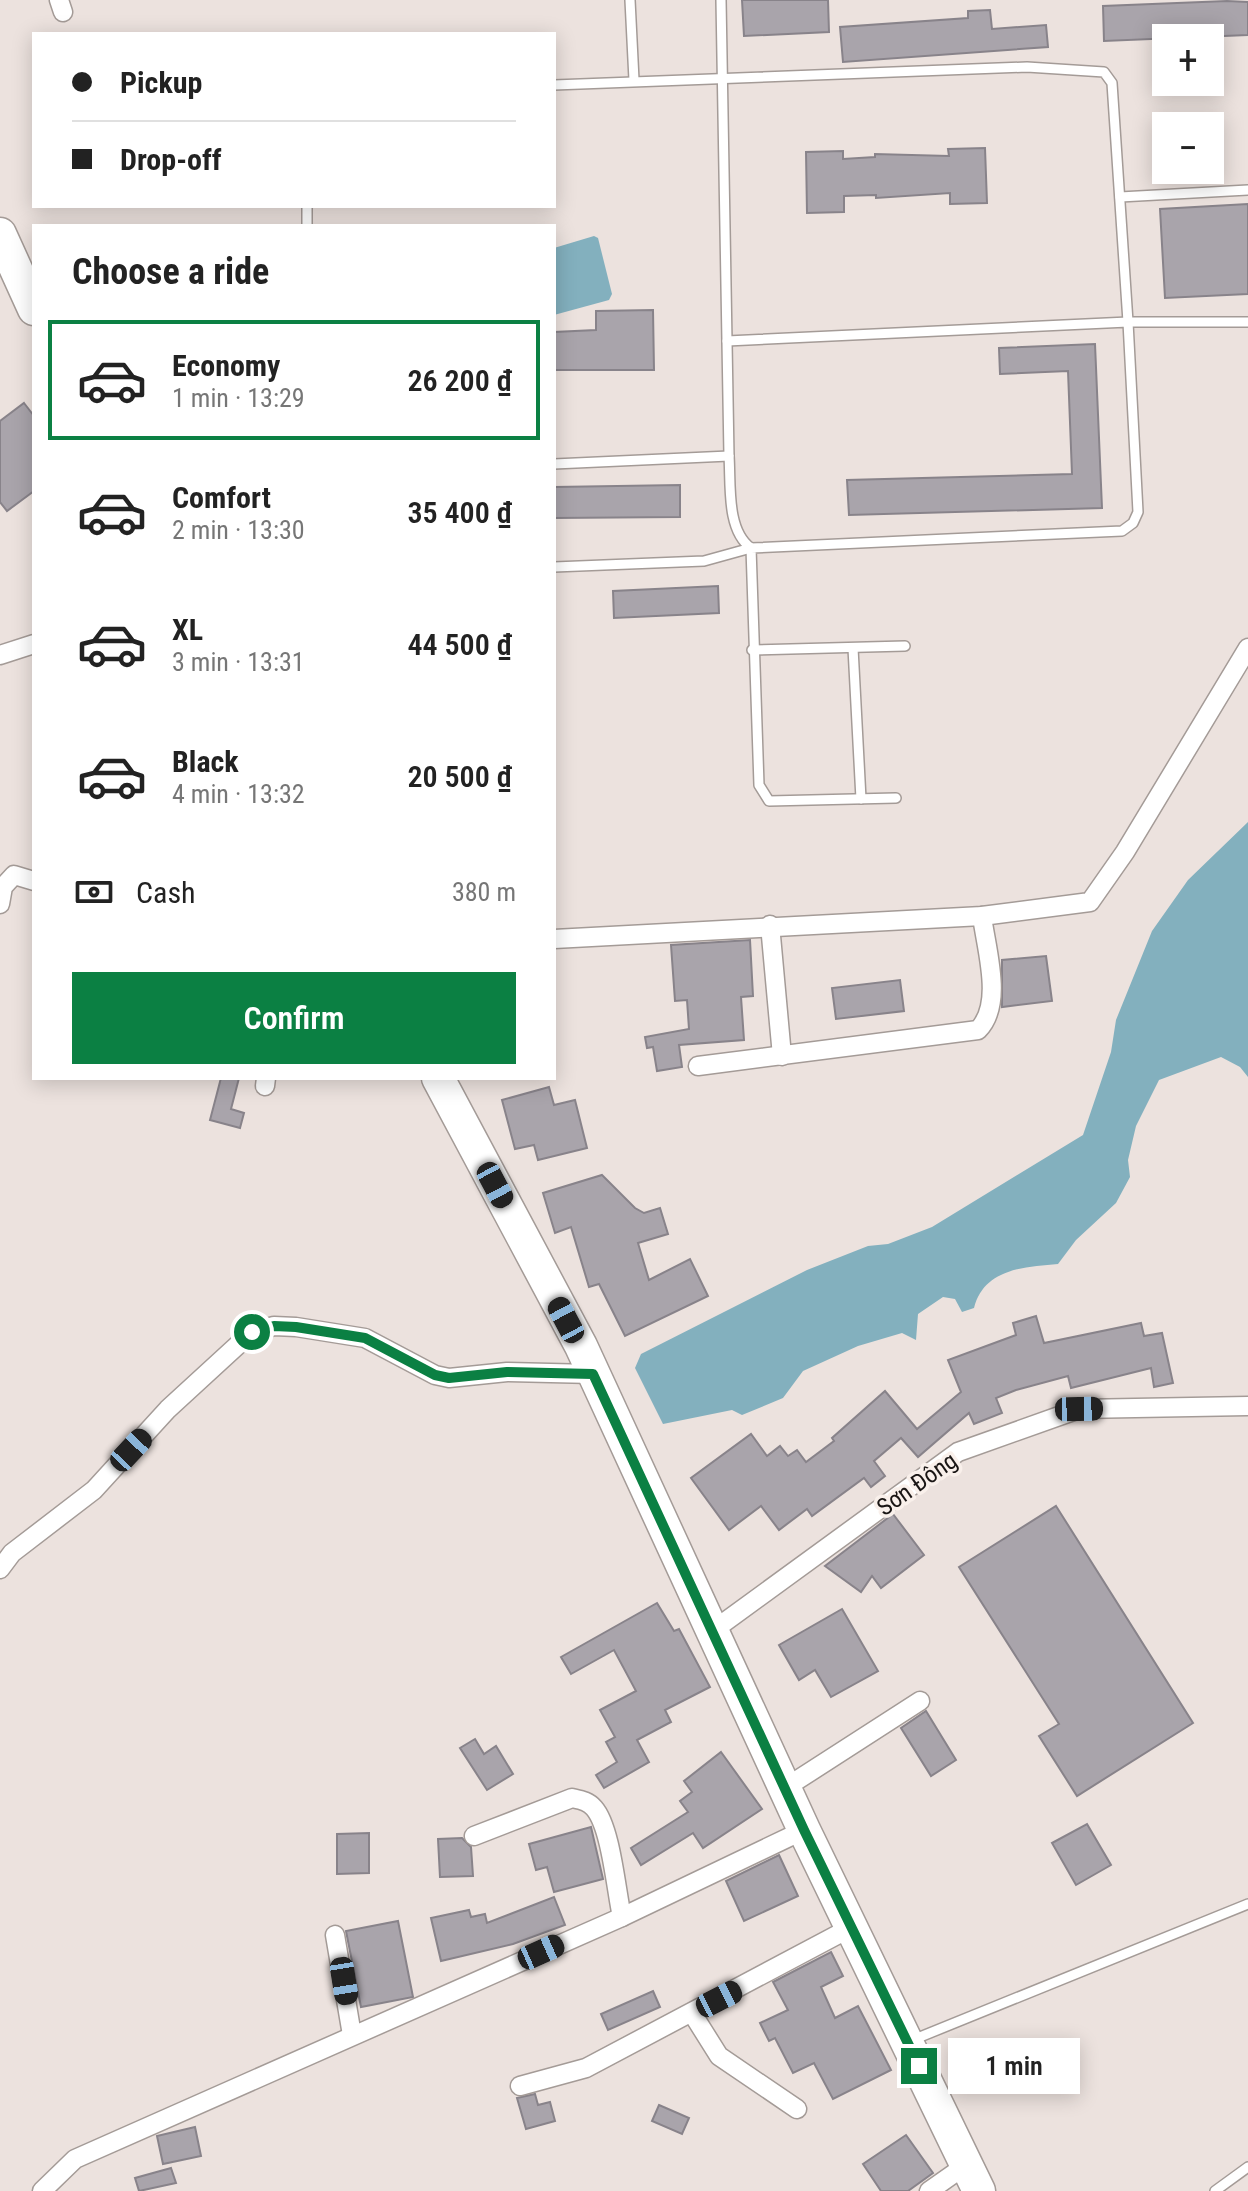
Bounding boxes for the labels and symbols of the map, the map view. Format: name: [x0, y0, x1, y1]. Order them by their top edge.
car: [473, 1158, 517, 1212]
car: [544, 1293, 588, 1347]
route start: [234, 1314, 270, 1350]
car: [1055, 1397, 1103, 1421]
car: [106, 1424, 156, 1476]
street label: Sơn Đông: [872, 1446, 962, 1522]
car: [514, 1931, 568, 1973]
car: [328, 1955, 360, 2007]
car: [692, 1977, 746, 2021]
callout: 1 min: [947, 2038, 1079, 2094]
route end: [901, 2048, 937, 2084]

